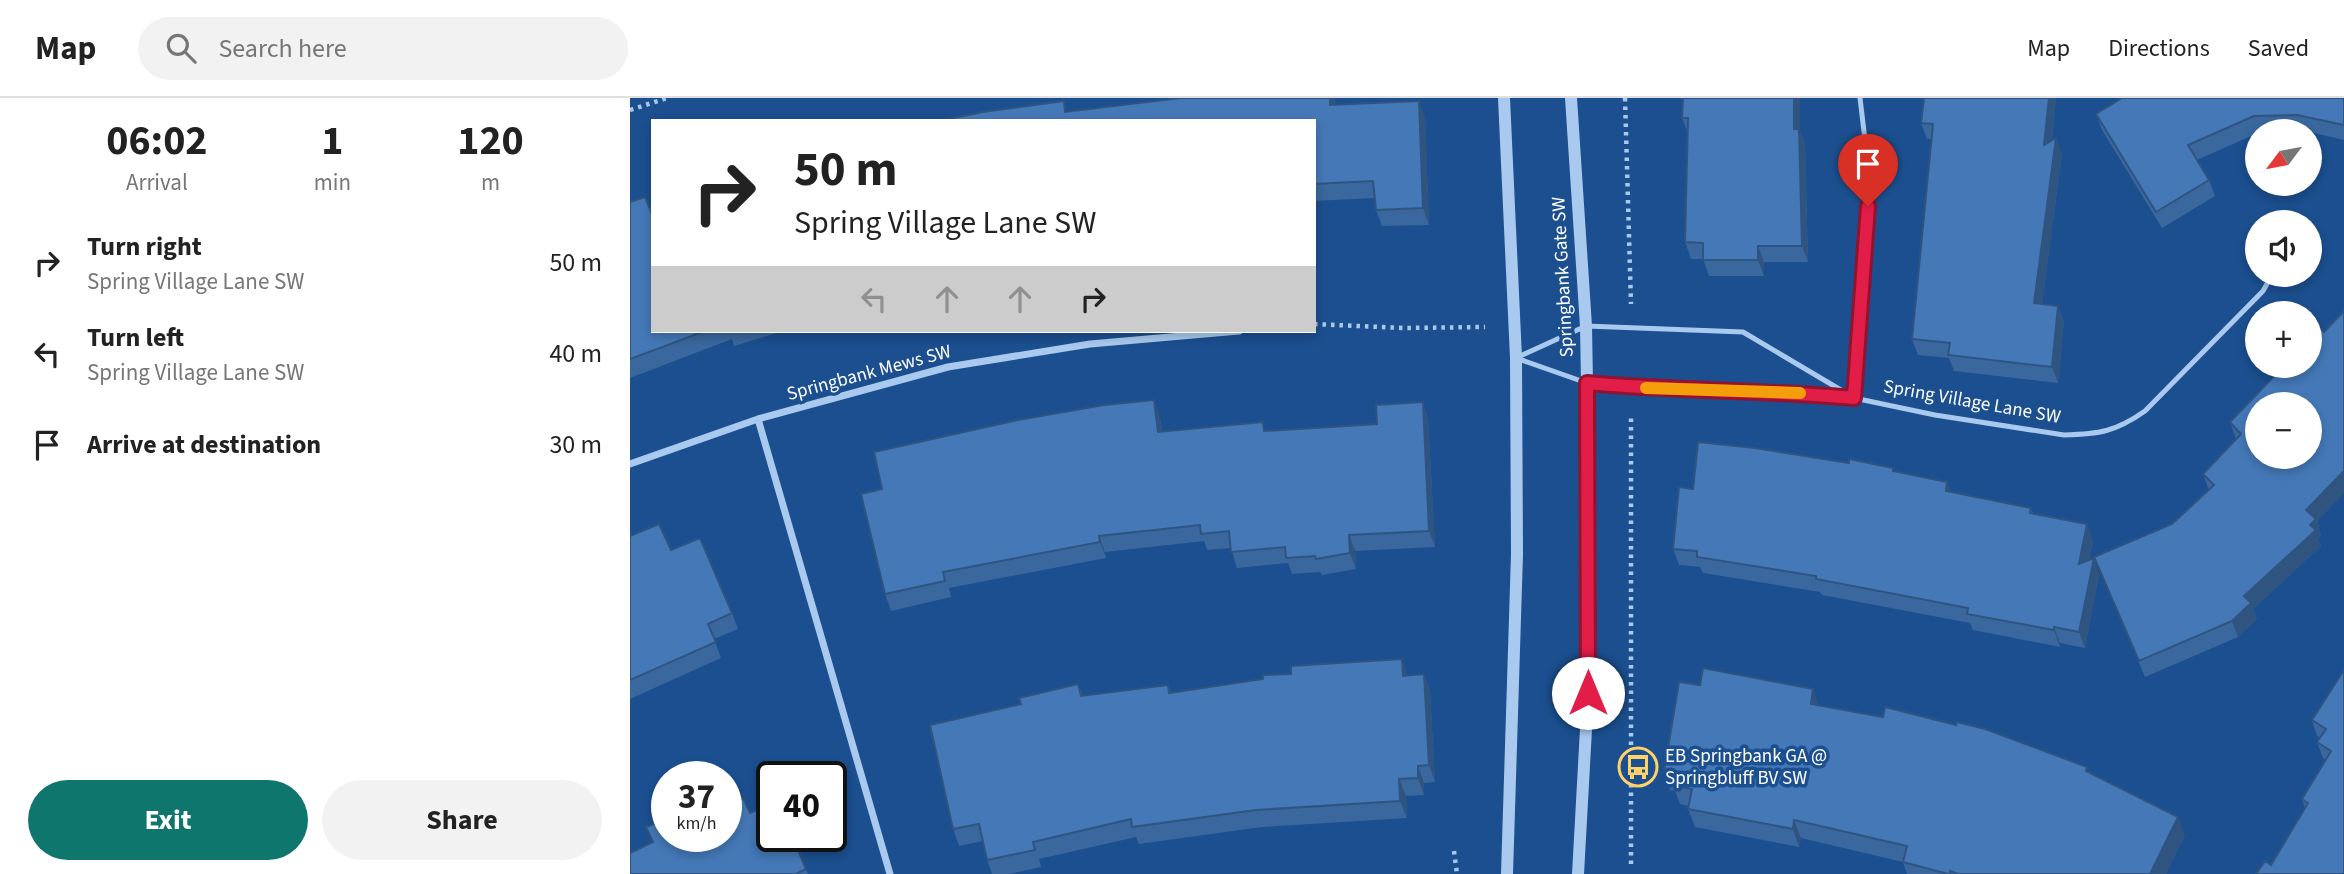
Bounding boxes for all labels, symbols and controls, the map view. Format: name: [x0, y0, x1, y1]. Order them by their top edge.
search box: [138, 17, 628, 80]
text: Map: [35, 25, 96, 72]
icon: search: [162, 29, 200, 67]
text: Search here: [218, 30, 347, 67]
text: Map: [2027, 31, 2070, 66]
text: Directions: [2108, 31, 2210, 66]
text: Saved: [2248, 31, 2309, 66]
text: 06:02: [106, 111, 208, 171]
text: 1: [321, 111, 343, 171]
text: 120: [457, 111, 524, 171]
north arrow: [2245, 119, 2322, 196]
map controls: [2245, 119, 2322, 469]
pin: [1838, 134, 1898, 206]
text: 50 m: [794, 135, 898, 205]
icon: arrive: [1849, 145, 1887, 183]
icon: right: [679, 147, 770, 238]
text: Arrival: [126, 166, 188, 199]
text: min: [314, 166, 351, 199]
text: m: [481, 166, 500, 199]
street label: Springbank Gate SW: [1545, 196, 1581, 358]
text: Spring Village Lane SW: [794, 200, 1096, 246]
button: sound: [2245, 210, 2322, 287]
text: Turn right: [87, 228, 202, 265]
icon: right: [28, 244, 66, 282]
text: 50 m: [549, 244, 602, 281]
text: Spring Village Lane SW: [87, 265, 304, 298]
icon: left: [855, 280, 893, 318]
icon: ahead: [928, 280, 966, 318]
icon: ahead: [1001, 280, 1039, 318]
icon: right: [1074, 280, 1112, 318]
button: +: [2245, 301, 2322, 378]
text: Turn left: [87, 319, 184, 356]
icon: left: [28, 335, 66, 373]
text: 40 m: [549, 335, 602, 372]
street label: Springbank Mews SW: [784, 338, 954, 408]
text: Spring Village Lane SW: [87, 356, 304, 389]
street label: Spring Village Lane SW: [1881, 373, 2063, 431]
button: −: [2245, 392, 2322, 469]
icon: arrive: [28, 426, 66, 464]
text: Arrive at destination: [87, 426, 321, 463]
text: 30 m: [549, 426, 602, 463]
position arrow: [1551, 656, 1625, 730]
place label: EB Springbank GA @ Springbluff BV SW: [1665, 743, 1827, 792]
bus stop icon: EB Springbank GA @ Springbluff BV SW: [1617, 746, 1659, 788]
speed limit sign: 40: [756, 761, 847, 852]
text: 37: [678, 772, 715, 822]
button: Exit: [28, 780, 308, 860]
button: Share: [322, 780, 602, 860]
text: km/h: [677, 811, 716, 836]

